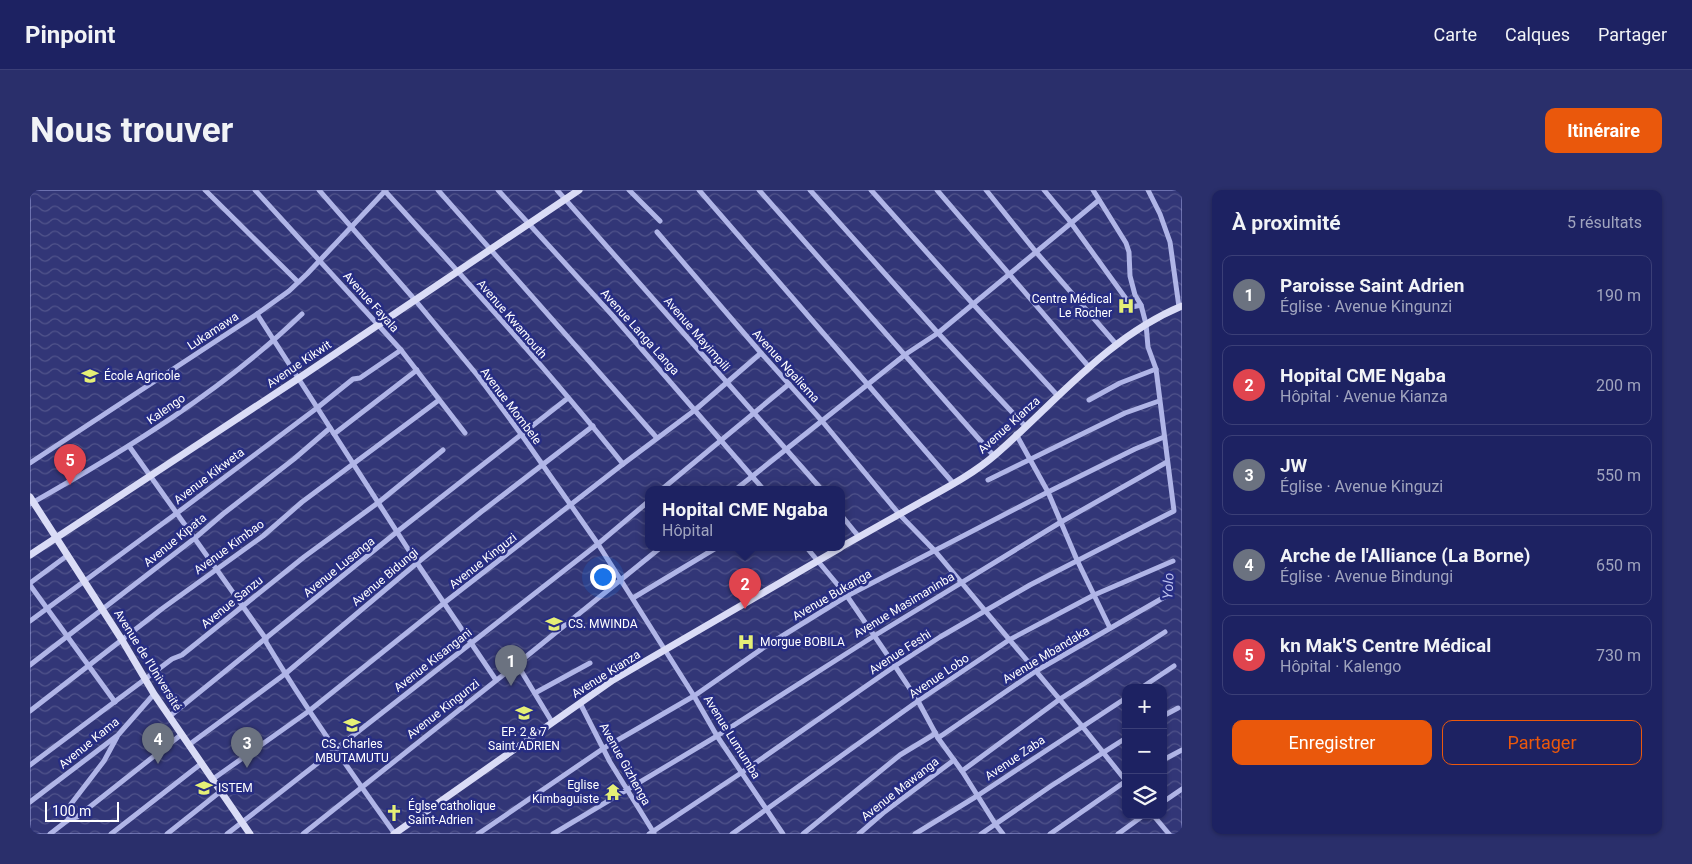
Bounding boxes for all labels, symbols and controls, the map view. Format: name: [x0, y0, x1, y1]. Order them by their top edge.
text: Pinpoint: [25, 21, 115, 49]
text: Carte: [1434, 24, 1477, 45]
text: Calques: [1505, 24, 1570, 45]
text: Partager: [1598, 24, 1667, 45]
button: Itinéraire: [1545, 108, 1662, 153]
text: Nous trouver: [30, 110, 233, 151]
text: À proximité: [1232, 211, 1341, 235]
text: 5 résultats: [1567, 213, 1642, 232]
street label: Avenue Fayala: [340, 269, 402, 335]
text: Paroisse Saint Adrien: [1280, 274, 1464, 297]
street label: Avenue Kwamouth: [474, 277, 550, 361]
street label: Avenue Langa Langa: [598, 286, 682, 378]
text: 1: [1244, 286, 1254, 305]
text: 190 m: [1596, 286, 1641, 305]
place label: Centre Médical Le Rocher: [1032, 292, 1112, 320]
street label: Avenue Mayimpili: [661, 294, 733, 374]
hospital icon: Centre Médical Le Rocher: [1116, 296, 1136, 316]
text: Église · Avenue Kingunzi: [1280, 297, 1452, 316]
street label: Lukamawa: [185, 309, 241, 353]
street label: Avenue Ngaliema: [750, 327, 822, 405]
street label: Avenue Kikwit: [264, 337, 334, 391]
text: Hopital CME Ngaba: [1280, 364, 1446, 387]
street label: Avenue Mombele: [478, 365, 544, 447]
school or university icon: École Agricole: [80, 366, 100, 386]
place label: École Agricole: [104, 368, 180, 383]
text: 2: [1244, 376, 1254, 395]
text: 200 m: [1596, 376, 1641, 395]
text: Hôpital · Avenue Kianza: [1280, 387, 1448, 406]
street label: Kalengo: [144, 391, 188, 427]
street label: Avenue Kianza: [975, 394, 1043, 456]
pin: 5: [54, 444, 86, 485]
street label: Avenue Kikweta: [171, 445, 247, 507]
text: JW: [1280, 454, 1307, 477]
text: 3: [1244, 466, 1254, 485]
text: 550 m: [1596, 466, 1641, 485]
text: Église · Avenue Kinguzi: [1280, 477, 1443, 496]
popup: [645, 486, 845, 551]
text: Hopital CME Ngaba: [662, 498, 828, 521]
street label: Avenue Kipata: [141, 511, 209, 569]
street label: Avenue Kimbao: [191, 517, 267, 577]
text: Hôpital: [662, 521, 713, 540]
street label: Avenue Kinguzi: [447, 530, 519, 592]
street label: Avenue Lusanga: [301, 534, 377, 600]
text: Arche de l'Alliance (La Borne): [1280, 544, 1530, 567]
street label: Avenue Bidungi: [349, 545, 421, 609]
text: 4: [1244, 556, 1254, 575]
text: 650 m: [1596, 556, 1641, 575]
your location: [590, 564, 616, 590]
street label: Avenue Bukanga: [790, 567, 874, 623]
text: Église · Avenue Bindungi: [1280, 567, 1453, 586]
pin: 2: [729, 568, 761, 609]
street label: Avenue Masimaninba: [851, 569, 957, 641]
water label: Yolo: [1159, 572, 1177, 600]
street label: Avenue Sanzu: [198, 573, 266, 631]
street label: Avenue de l’Université: [111, 607, 185, 713]
school or university icon: CS. MWINDA: [544, 614, 564, 634]
place label: CS. MWINDA: [568, 617, 638, 631]
street label: Avenue Mbandaka: [1000, 624, 1092, 686]
street label: Avenue Kisangani: [391, 625, 475, 695]
street label: Avenue Feshi: [866, 627, 934, 677]
hospital icon: Morgue BOBILA: [736, 632, 756, 652]
text: kn Mak'S Centre Médical: [1280, 634, 1491, 657]
place label: Morgue BOBILA: [760, 635, 845, 649]
pin: 1: [495, 645, 527, 686]
text: 5: [1244, 646, 1254, 665]
text: 730 m: [1596, 646, 1641, 665]
street label: Avenue Kianza: [569, 647, 643, 701]
street label: Avenue Lobo: [906, 651, 972, 701]
text: Hôpital · Kalengo: [1280, 657, 1401, 676]
street label: Avenue Kingunzi: [404, 676, 482, 742]
map controls: [1122, 684, 1167, 819]
button: +: [1122, 684, 1167, 729]
street label: Avenue Lumumba: [701, 693, 763, 781]
school or university icon: EP. 2 & 7 Saint ADRIEN: [514, 703, 534, 723]
street label: Avenue Kama: [56, 714, 122, 772]
school or university icon: CS. Charles MBUTAMUTU: [342, 715, 362, 735]
street label: Avenue Gizhenga: [597, 720, 653, 808]
button: Enregistrer: [1232, 720, 1432, 765]
button: Partager: [1442, 720, 1642, 765]
pin: 4: [142, 723, 174, 764]
place label: EP. 2 & 7 Saint ADRIEN: [488, 725, 560, 753]
pin: 3: [231, 727, 263, 768]
button: −: [1122, 729, 1167, 774]
street label: Avenue Zaba: [982, 733, 1048, 783]
place label: CS. Charles MBUTAMUTU: [315, 737, 389, 765]
street label: Avenue Mawanga: [858, 754, 942, 824]
button: layers: [1122, 774, 1167, 819]
school or university icon: ISTEM: [194, 778, 214, 798]
place label: Eglise Kimbaguiste: [532, 778, 599, 806]
place label: ISTEM: [218, 781, 253, 795]
temple icon: Eglise Kimbaguiste: [603, 782, 623, 802]
place label: Églse catholique Saint-Adrien: [408, 798, 496, 827]
scale bar: [45, 799, 119, 822]
text: 100 m: [52, 803, 91, 819]
church icon: Églse catholique Saint-Adrien: [384, 803, 404, 823]

